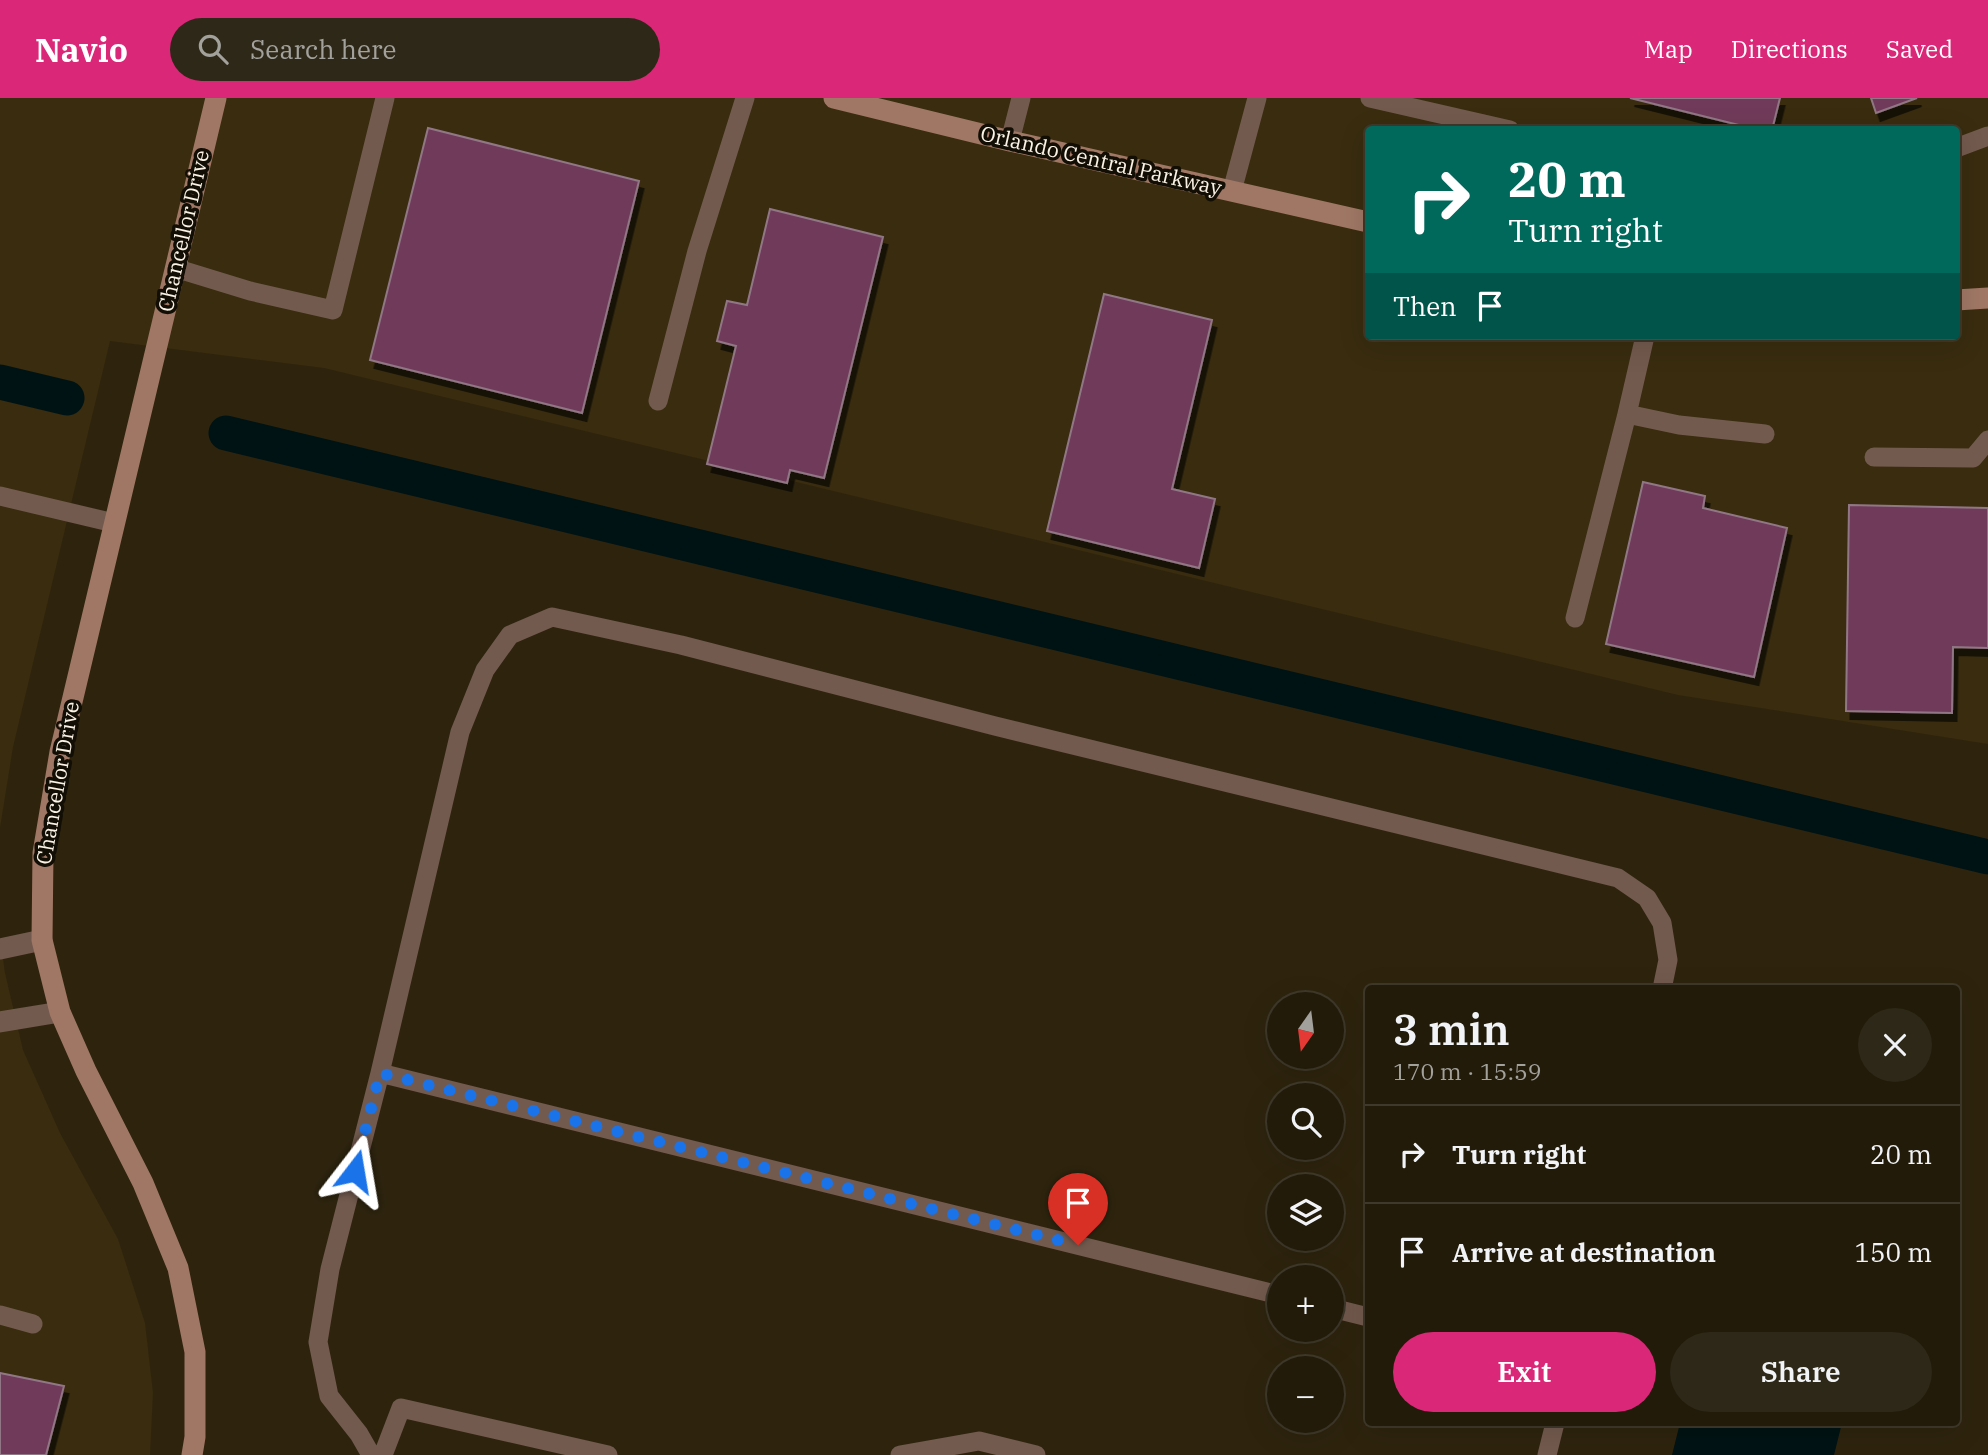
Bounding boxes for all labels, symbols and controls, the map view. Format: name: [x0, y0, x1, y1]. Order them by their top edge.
search box: [170, 18, 660, 81]
text: Navio: [35, 28, 128, 71]
icon: search: [194, 30, 232, 68]
text: Search here: [250, 32, 396, 66]
text: Map: [1644, 33, 1693, 65]
text: Directions: [1731, 33, 1848, 65]
text: Saved: [1886, 33, 1953, 65]
street label: Orlando Central Parkway: [978, 119, 1225, 202]
street label: Chancellor Drive: [151, 147, 215, 314]
text: 20 m: [1508, 147, 1626, 210]
icon: right: [1393, 154, 1484, 245]
text: Turn right: [1508, 209, 1663, 251]
icon: arrive: [1471, 287, 1509, 325]
text: Then: [1393, 289, 1457, 323]
street label: Chancellor Drive: [29, 699, 85, 867]
north arrow: [1267, 992, 1344, 1069]
map controls: [1267, 992, 1344, 1433]
text: 3 min: [1393, 1002, 1510, 1057]
button: close: [1858, 1008, 1932, 1082]
text: 170 m · 15:59: [1393, 1056, 1542, 1086]
button: search: [1267, 1083, 1344, 1160]
position arrow: [318, 1134, 392, 1208]
icon: right: [1393, 1135, 1431, 1173]
text: Turn right: [1452, 1137, 1586, 1171]
text: 20 m: [1870, 1137, 1932, 1171]
pin: [1048, 1173, 1108, 1245]
button: layers: [1267, 1174, 1344, 1251]
icon: arrive: [1059, 1184, 1097, 1222]
icon: arrive: [1393, 1233, 1431, 1271]
text: Arrive at destination: [1452, 1235, 1716, 1269]
text: 150 m: [1854, 1235, 1932, 1269]
button: +: [1267, 1265, 1344, 1342]
button: Exit: [1393, 1332, 1656, 1412]
button: Share: [1670, 1332, 1932, 1412]
button: −: [1267, 1356, 1344, 1433]

